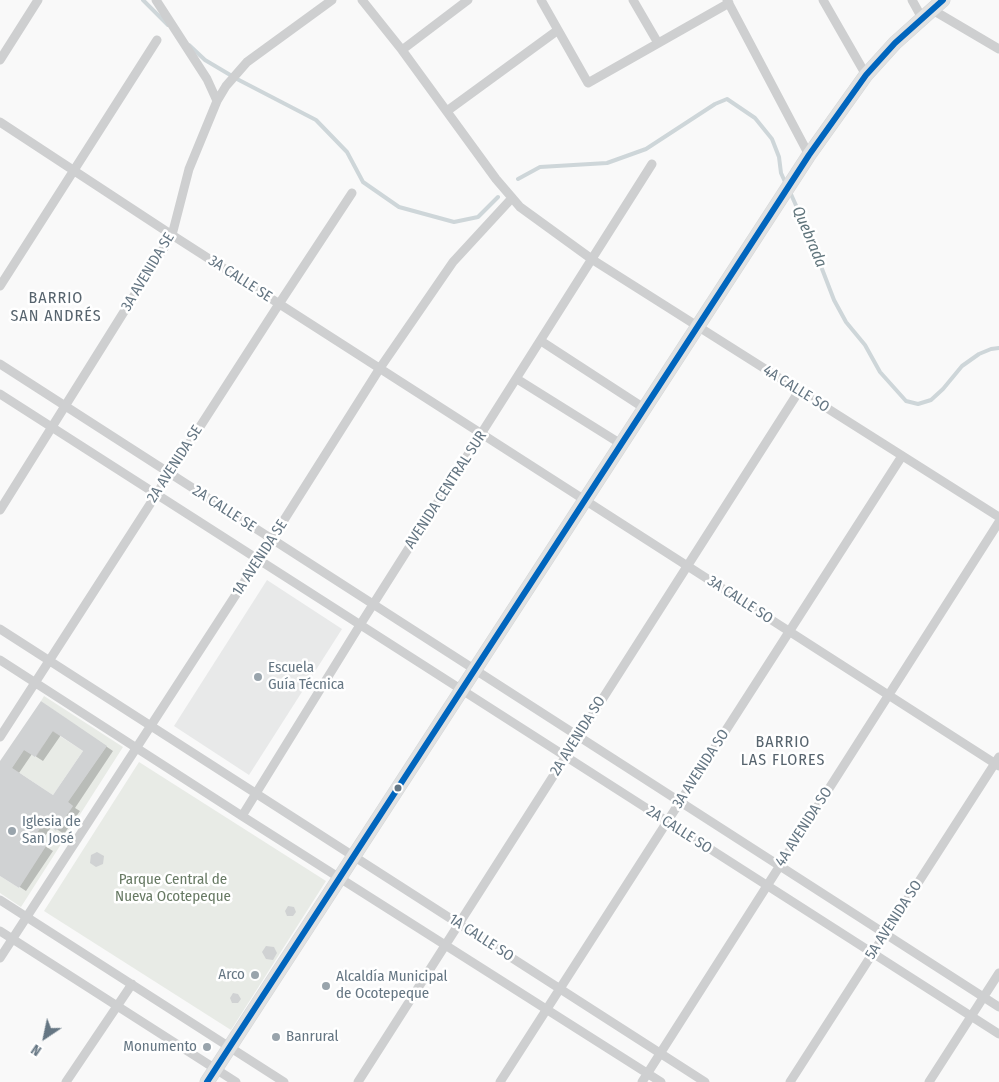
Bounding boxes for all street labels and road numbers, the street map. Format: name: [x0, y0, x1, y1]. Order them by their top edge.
street label: 3A AVENIDA SE: [118, 230, 178, 314]
street label: 3A CALLE SE: [205, 252, 275, 306]
street label: 4A CALLE SO: [759, 362, 833, 416]
street label: 2A AVENIDA SE: [144, 422, 206, 506]
street label: AVENIDA CENTRAL SUR: [401, 428, 491, 552]
street label: 2A CALLE SE: [189, 482, 259, 536]
street label: 1A AVENIDA SE: [229, 517, 291, 599]
street label: 3A CALLE SO: [704, 572, 776, 628]
street label: 2A AVENIDA SO: [546, 693, 610, 779]
street label: 3A AVENIDA SO: [669, 726, 733, 812]
street label: 4A AVENIDA SO: [772, 784, 836, 870]
street label: 2A CALLE SO: [643, 802, 715, 858]
street label: 5A AVENIDA SO: [862, 877, 926, 963]
street label: 1A CALLE SO: [445, 910, 517, 966]

